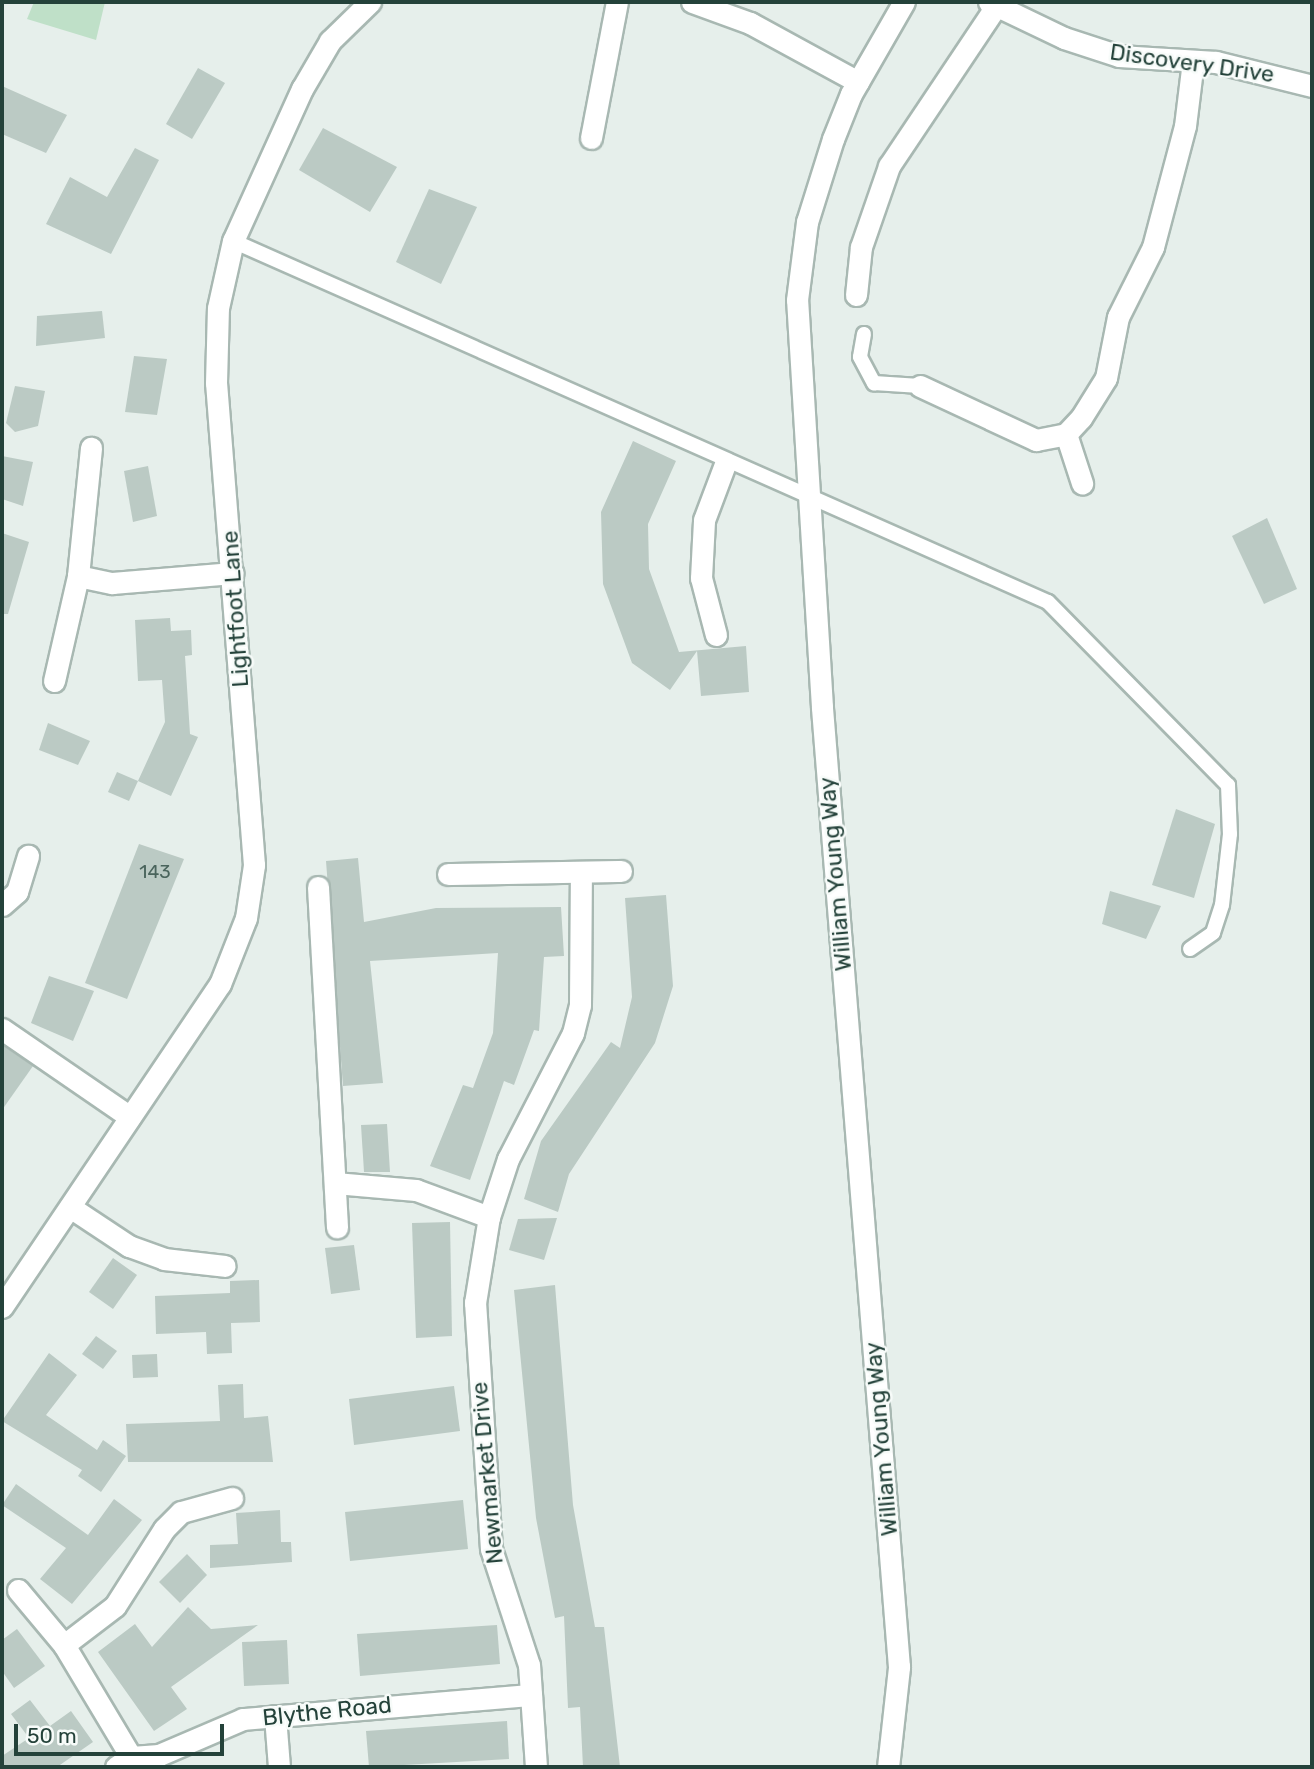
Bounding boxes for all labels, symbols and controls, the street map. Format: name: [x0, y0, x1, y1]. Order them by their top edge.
street label: Discovery Drive: [1108, 38, 1276, 88]
street label: Lightfoot Lane: [216, 530, 254, 688]
street label: William Young Way: [813, 775, 857, 973]
house number: 143: [139, 861, 171, 883]
street label: William Young Way: [859, 1340, 903, 1538]
street label: Newmarket Drive: [465, 1381, 509, 1565]
street label: Blythe Road: [261, 1690, 393, 1732]
scale bar: [18, 1710, 228, 1754]
text: 50 m: [27, 1723, 77, 1748]

